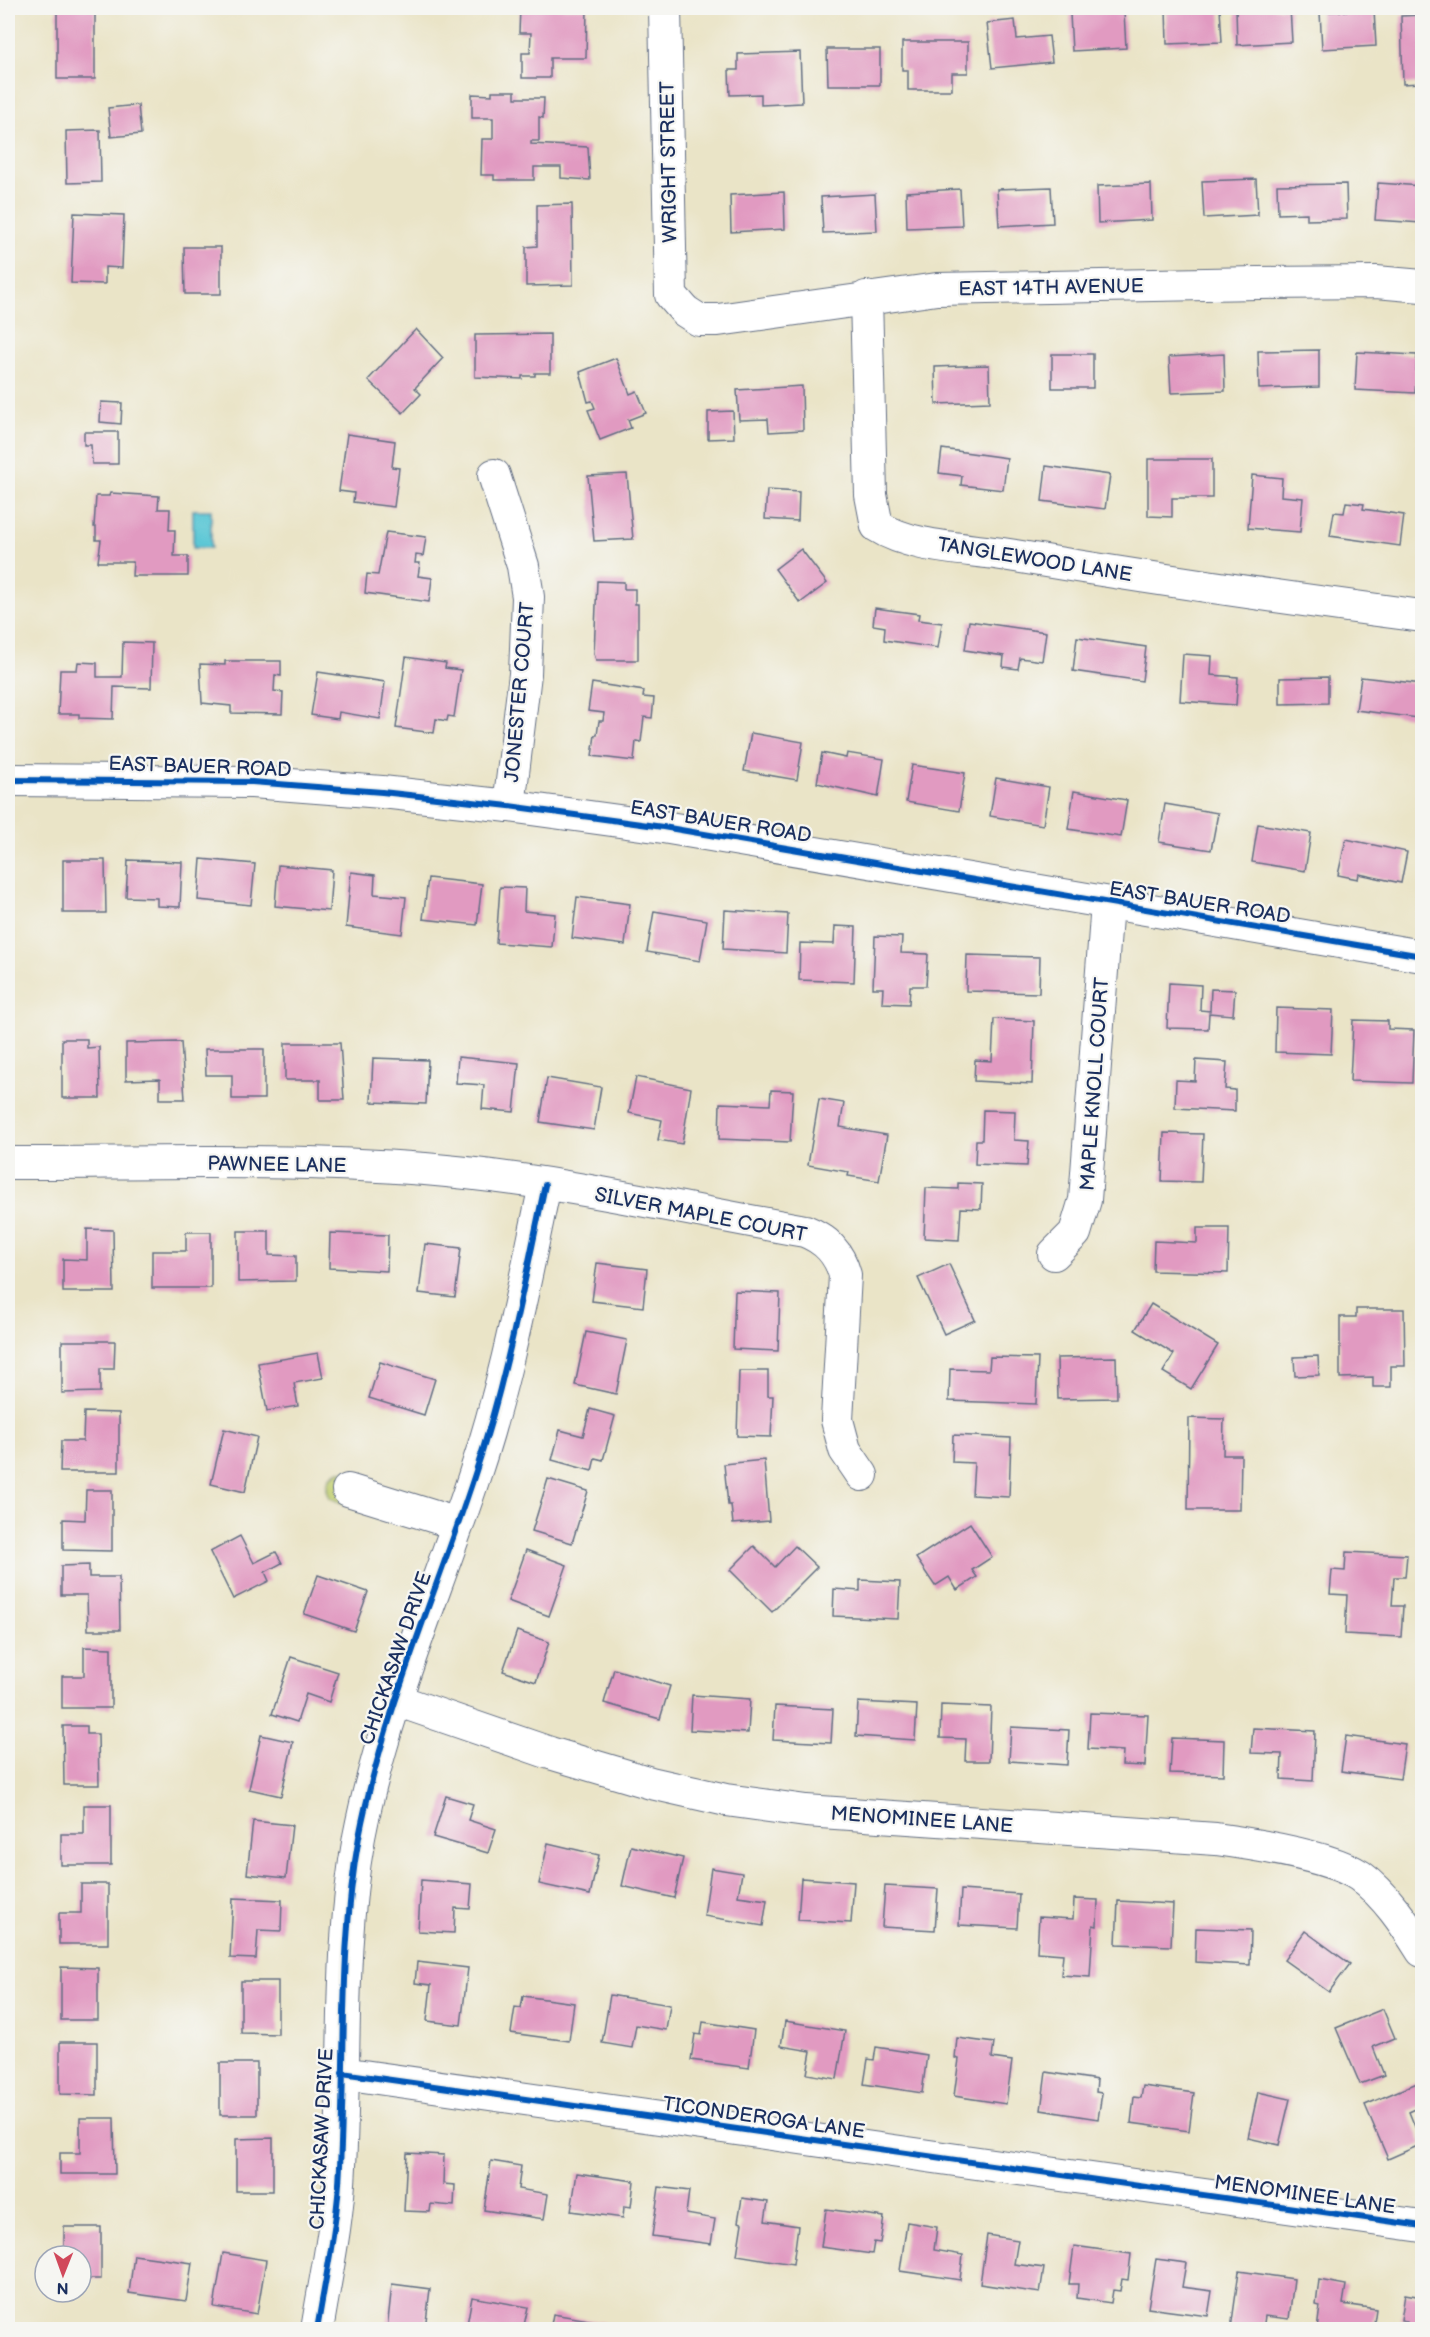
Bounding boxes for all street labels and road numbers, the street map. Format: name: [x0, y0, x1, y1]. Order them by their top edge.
street label: WRIGHT STREET: [656, 81, 682, 243]
street label: EAST 14TH AVENUE: [958, 274, 1144, 302]
street label: TANGLEWOOD LANE: [936, 533, 1134, 587]
street label: JONESTER COURT: [500, 601, 540, 783]
street label: EAST BAUER ROAD: [108, 752, 292, 782]
street label: EAST BAUER ROAD: [629, 796, 813, 848]
street label: EAST BAUER ROAD: [1108, 877, 1292, 929]
street label: MAPLE KNOLL COURT: [1076, 976, 1114, 1192]
street label: PAWNEE LANE: [207, 1152, 347, 1178]
street label: SILVER MAPLE COURT: [593, 1183, 809, 1247]
street label: CHICKASAW DRIVE: [355, 1569, 437, 1748]
street label: MENOMINEE LANE: [830, 1802, 1014, 1838]
street label: CHICKASAW DRIVE: [305, 2048, 339, 2230]
street label: TICONDEROGA LANE: [661, 2092, 867, 2144]
street label: MENOMINEE LANE: [1213, 2170, 1397, 2220]

